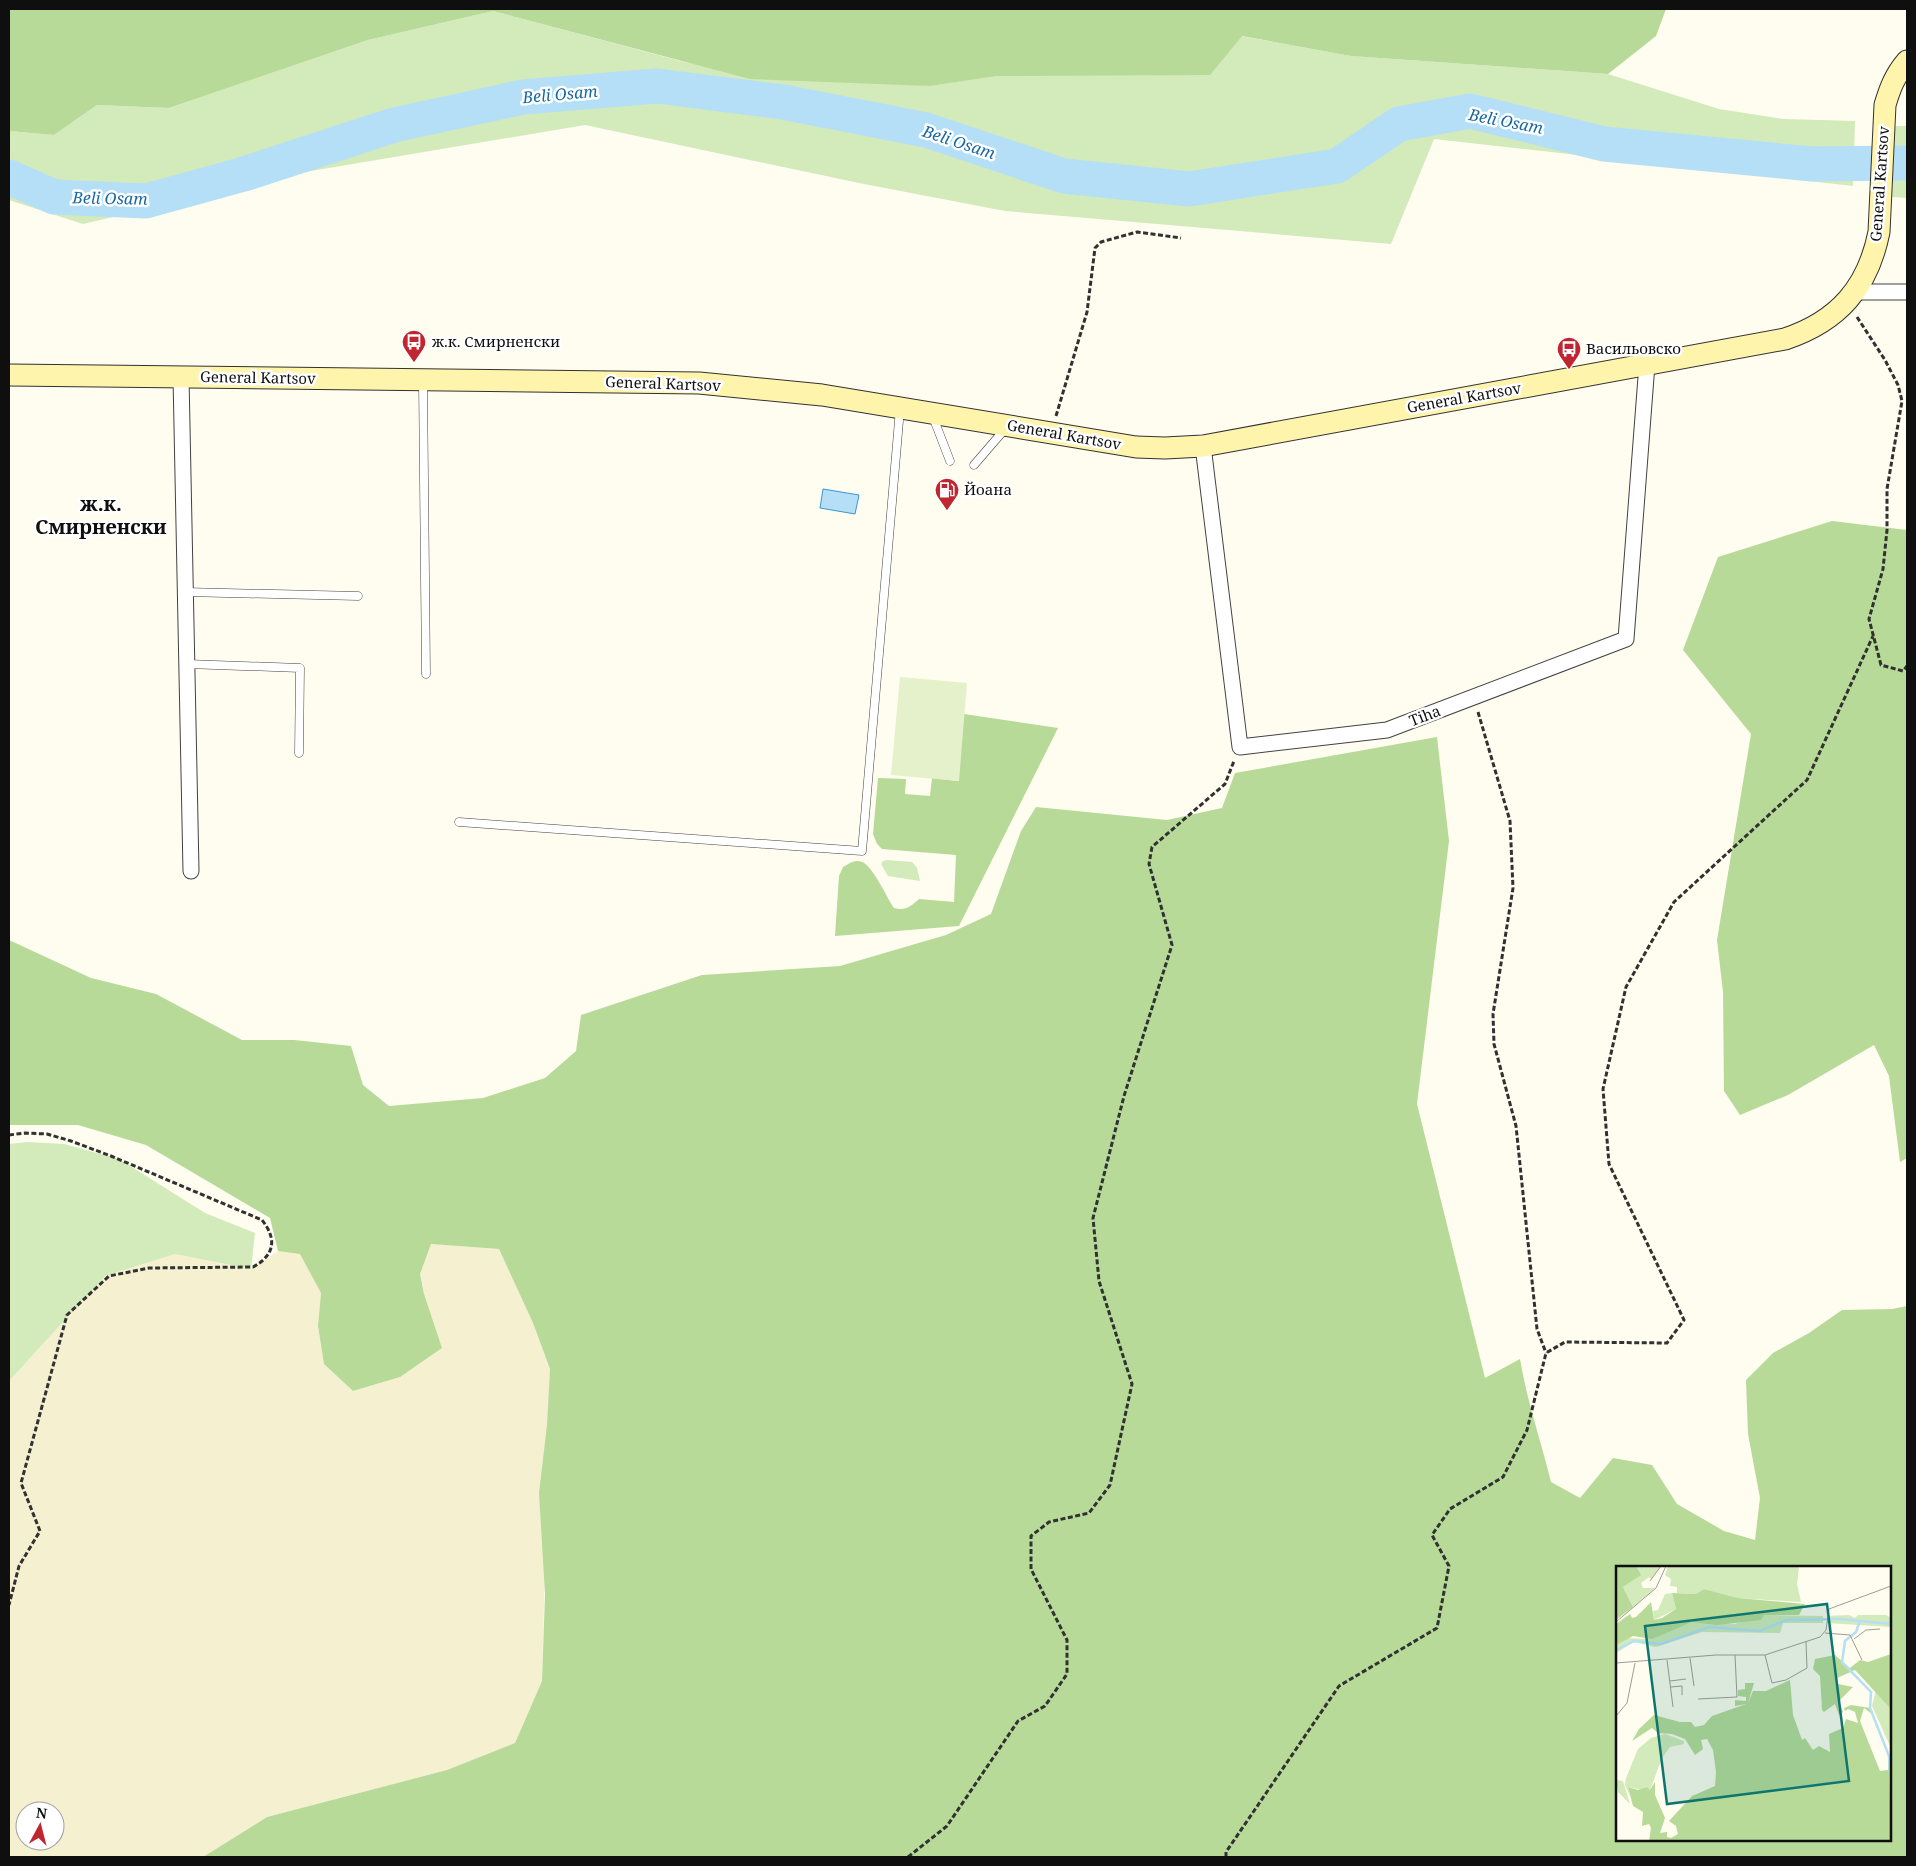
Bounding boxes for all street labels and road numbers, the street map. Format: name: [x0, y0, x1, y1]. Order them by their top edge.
street label: General Kartsov: [1865, 125, 1893, 242]
street label: General Kartsov: [200, 366, 316, 388]
street label: General Kartsov: [605, 371, 721, 395]
street label: General Kartsov: [1405, 377, 1523, 417]
street label: General Kartsov: [1006, 414, 1123, 454]
street label: Tiha: [1406, 700, 1443, 730]

